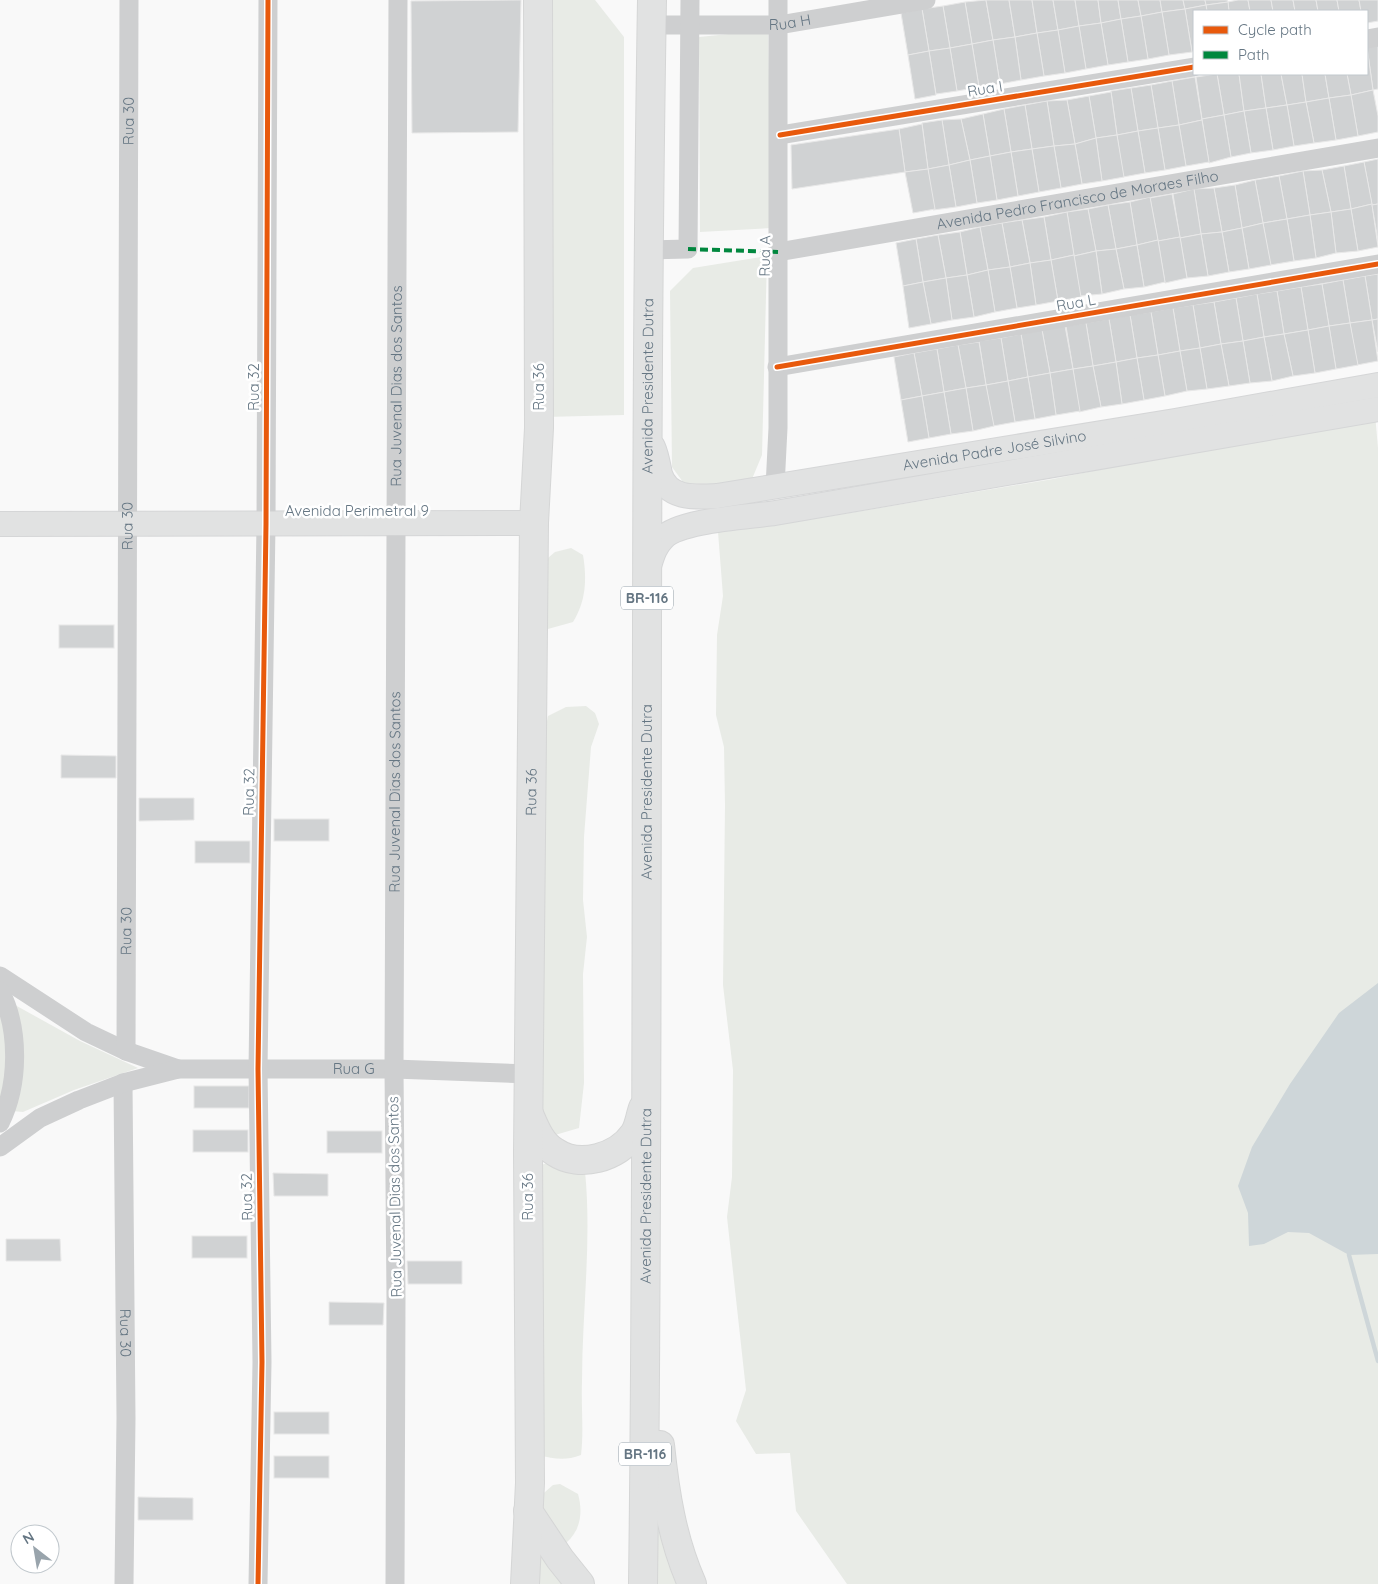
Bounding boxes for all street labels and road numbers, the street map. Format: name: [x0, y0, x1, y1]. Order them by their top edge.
street label: Rua H: [769, 10, 812, 34]
street label: Rua I: [966, 76, 1004, 101]
street label: Rua 30: [119, 97, 138, 145]
street label: Avenida Pedro Francisco de Moraes Filho: [935, 166, 1220, 233]
street label: Rua A: [755, 235, 774, 277]
street label: Rua Juvenal Dias dos Santos: [386, 285, 406, 487]
street label: Rua L: [1055, 290, 1097, 315]
street label: Avenida Presidente Dutra: [637, 298, 657, 474]
street label: Rua 32: [244, 363, 263, 411]
street label: Rua 36: [529, 363, 548, 411]
street label: Avenida Padre José Silvino: [901, 426, 1088, 474]
street label: Avenida Perimetral 9: [285, 501, 429, 520]
street label: Rua 30: [117, 502, 137, 550]
road number: BR-116: [621, 586, 673, 610]
street label: Rua Juvenal Dias dos Santos: [385, 691, 404, 893]
street label: Avenida Presidente Dutra: [637, 704, 656, 880]
street label: Rua 32: [239, 768, 258, 816]
street label: Rua 36: [521, 768, 541, 816]
street label: Rua 30: [116, 907, 135, 955]
street label: Rua G: [333, 1059, 375, 1078]
street label: Rua Juvenal Dias dos Santos: [383, 1096, 406, 1298]
street label: Avenida Presidente Dutra: [636, 1108, 655, 1284]
street label: Rua 32: [237, 1173, 256, 1221]
street label: Rua 36: [518, 1173, 537, 1221]
street label: Rua 30: [116, 1309, 135, 1357]
road number: BR-116: [619, 1442, 671, 1466]

